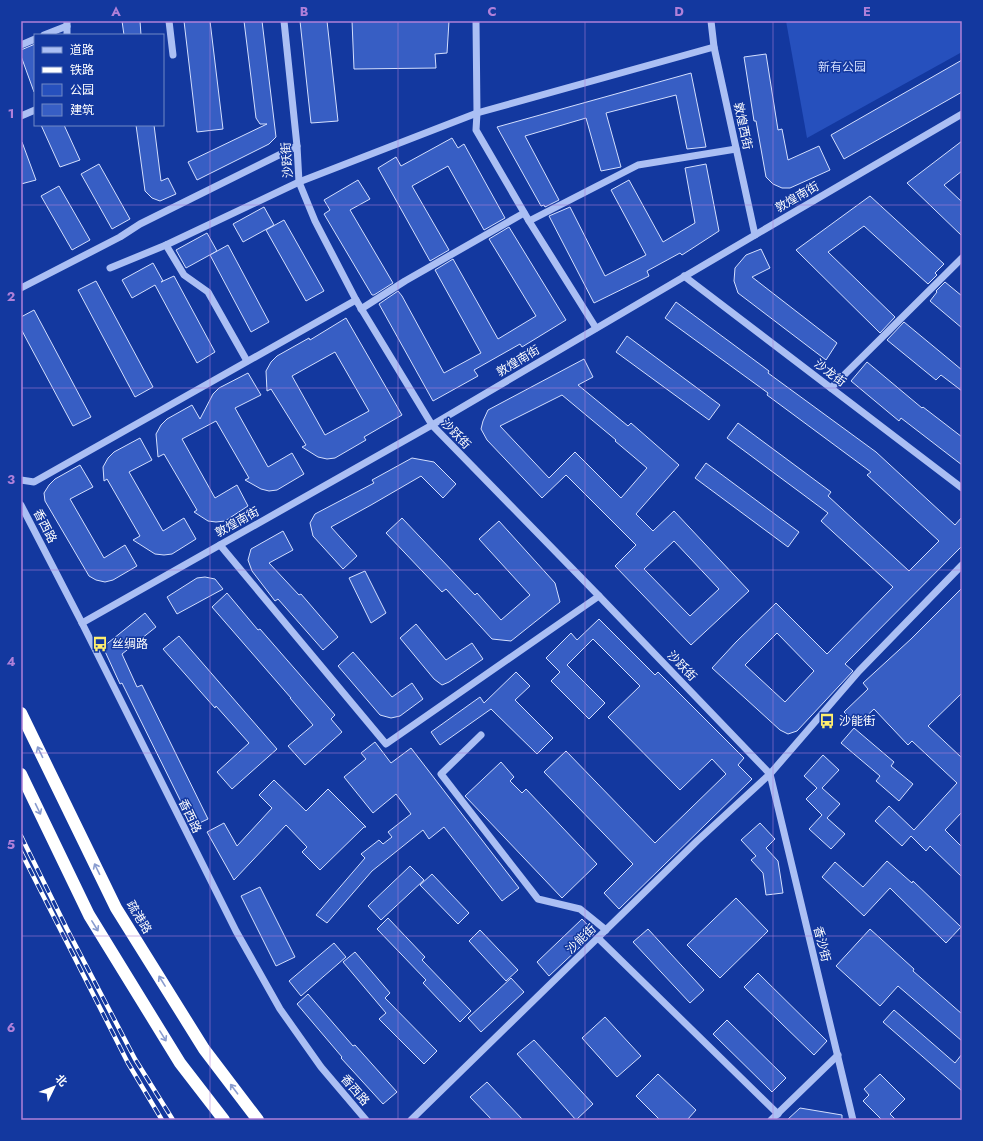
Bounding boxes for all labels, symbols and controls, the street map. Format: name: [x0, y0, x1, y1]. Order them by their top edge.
text: A: [110, 2, 121, 21]
text: B: [300, 2, 309, 21]
text: C: [487, 2, 497, 21]
text: D: [674, 2, 684, 21]
text: E: [863, 2, 871, 21]
legend: [34, 34, 164, 126]
text: 道路: [70, 41, 94, 59]
park label: 新有公园: [818, 58, 866, 76]
text: 铁路: [70, 61, 94, 79]
text: 公园: [70, 81, 94, 99]
text: 建筑: [70, 101, 94, 119]
street label: 敦煌西街: [729, 101, 757, 151]
text: 1: [8, 104, 14, 123]
street label: 沙跃街: [277, 141, 297, 179]
street label: 敦煌南街: [772, 177, 822, 217]
text: 2: [7, 287, 15, 306]
street label: 敦煌南街: [493, 341, 543, 381]
street label: 沙龙街: [810, 355, 850, 391]
street label: 沙跃街: [437, 415, 475, 453]
text: 3: [7, 470, 15, 489]
street label: 敦煌南街: [212, 502, 262, 542]
street label: 香西路: [29, 506, 61, 546]
bus stop icon: 丝绸路: [91, 635, 109, 653]
place label: 丝绸路: [112, 635, 148, 653]
street label: 沙跃街: [663, 647, 701, 685]
text: 4: [6, 652, 16, 671]
bus stop icon: 沙能街: [818, 712, 836, 730]
place label: 沙能街: [839, 712, 875, 730]
one-way arrow: [36, 746, 43, 758]
street label: 香西路: [174, 796, 206, 836]
one-way arrow: [35, 803, 42, 815]
text: 5: [7, 835, 15, 854]
one-way arrow: [93, 863, 100, 875]
street label: 疏港路: [122, 897, 156, 937]
one-way arrow: [92, 920, 100, 932]
street label: 沙能街: [562, 920, 600, 958]
street label: 香沙街: [809, 924, 835, 964]
one-way arrow: [158, 976, 166, 987]
text: 6: [7, 1018, 16, 1037]
one-way arrow: [160, 1030, 168, 1042]
north arrow: [34, 1067, 74, 1107]
text: 北: [52, 1071, 71, 1090]
street label: 香西路: [336, 1071, 374, 1109]
one-way arrow: [230, 1084, 239, 1095]

